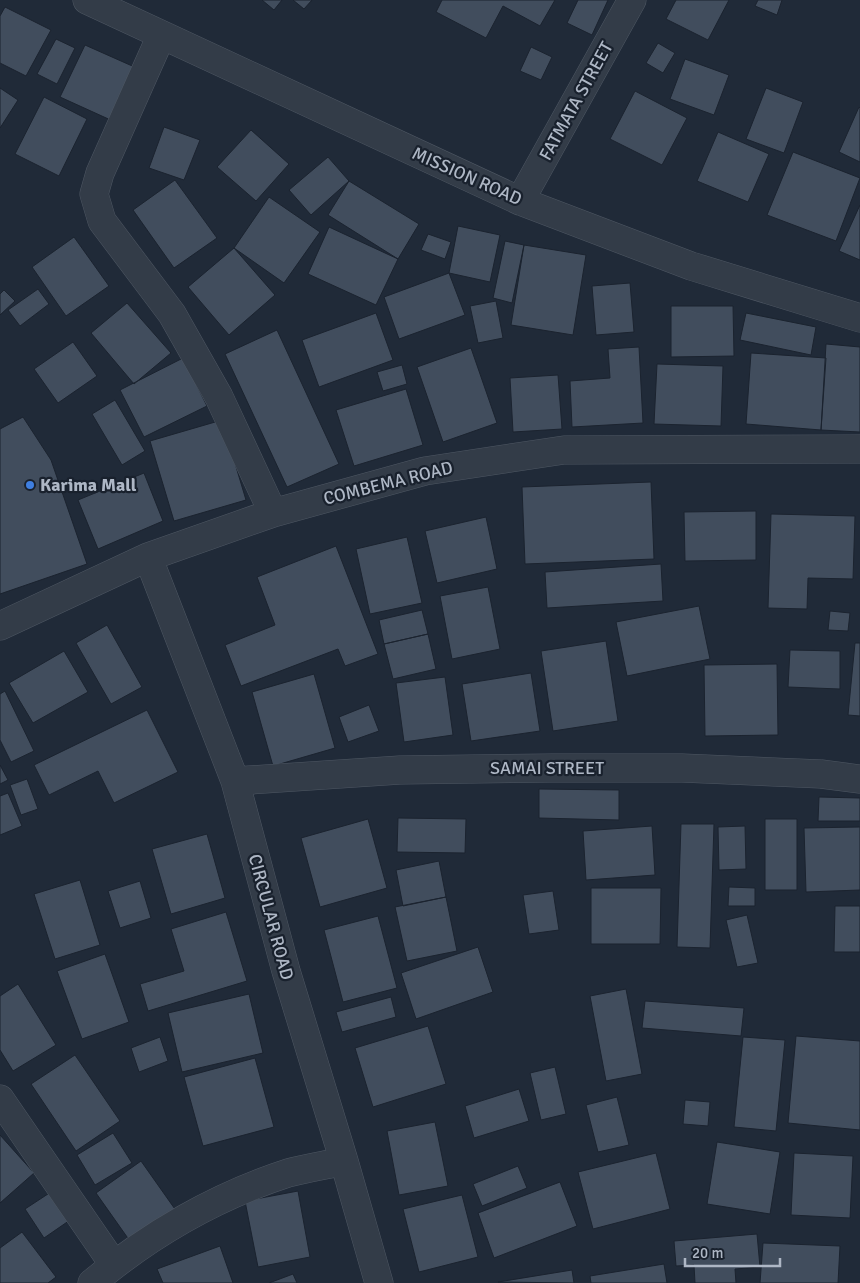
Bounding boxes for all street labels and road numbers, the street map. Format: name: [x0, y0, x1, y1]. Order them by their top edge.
street label: FATMATA STREET: [534, 38, 618, 164]
street label: MISSION ROAD: [409, 142, 525, 210]
street label: COMBEMA ROAD: [321, 456, 455, 510]
street label: SAMAI STREET: [490, 757, 604, 779]
street label: CIRCULAR ROAD: [244, 852, 298, 982]

